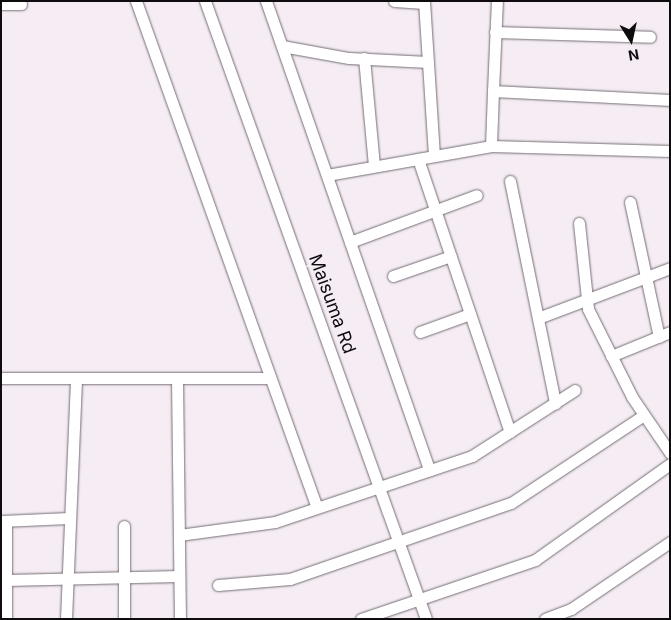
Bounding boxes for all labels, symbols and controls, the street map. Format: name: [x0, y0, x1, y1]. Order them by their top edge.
north arrow: [606, 15, 656, 65]
text: N: [627, 46, 640, 65]
street label: Maisuma Rd: [304, 251, 360, 357]

